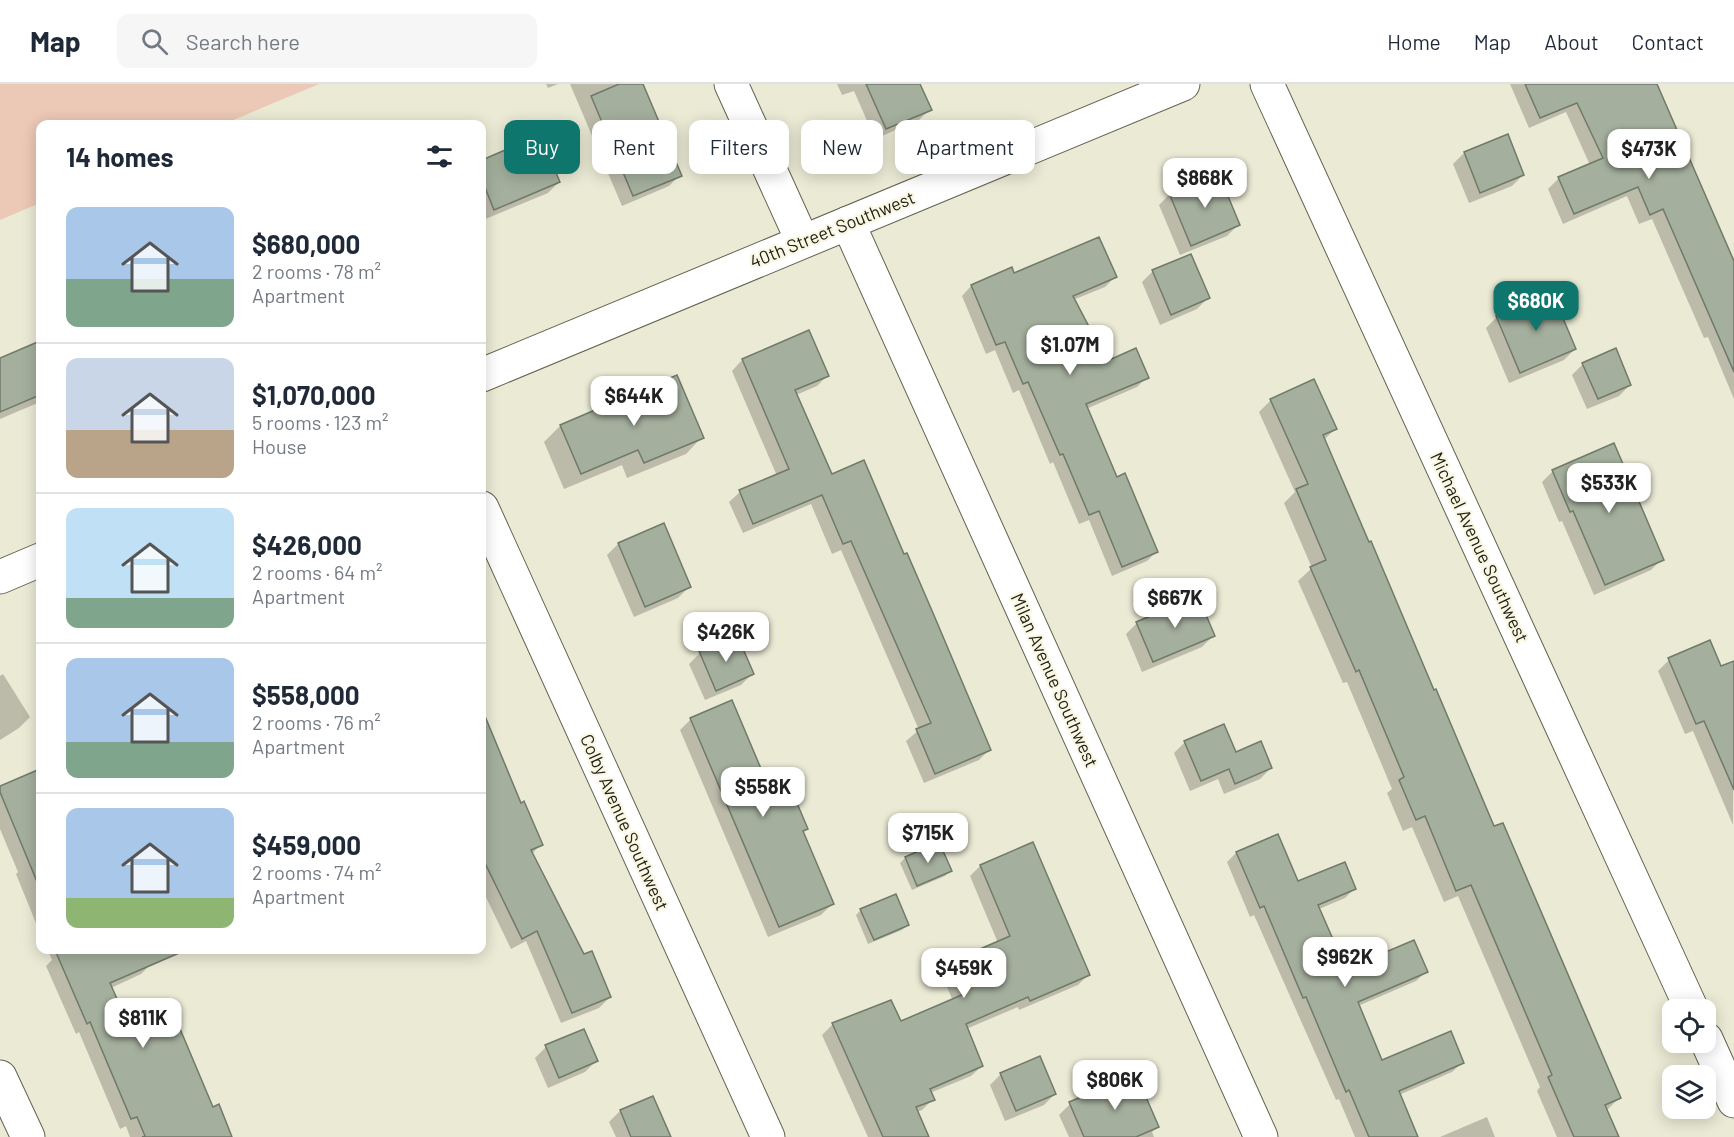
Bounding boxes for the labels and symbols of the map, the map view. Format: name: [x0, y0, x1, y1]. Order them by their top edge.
pin: $473K: [1607, 129, 1691, 180]
pin: $868K: [1163, 158, 1247, 209]
street label: 40th Street Southwest: [746, 186, 918, 272]
pin: $680K: [1494, 281, 1578, 332]
pin: $1.07M: [1021, 325, 1119, 376]
pin: $644K: [592, 376, 676, 427]
street label: Michael Avenue Southwest: [1426, 448, 1534, 646]
pin: $533K: [1567, 463, 1651, 514]
pin: $667K: [1133, 578, 1217, 629]
street label: Milan Avenue Southwest: [1007, 590, 1103, 770]
pin: $426K: [684, 612, 768, 663]
street label: Colby Avenue Southwest: [576, 730, 674, 914]
pin: $558K: [721, 767, 805, 818]
pin: $715K: [886, 813, 970, 864]
pin: $962K: [1303, 937, 1387, 988]
pin: $459K: [922, 948, 1006, 999]
pin: $811K: [101, 998, 185, 1049]
pin: $806K: [1073, 1060, 1157, 1111]

